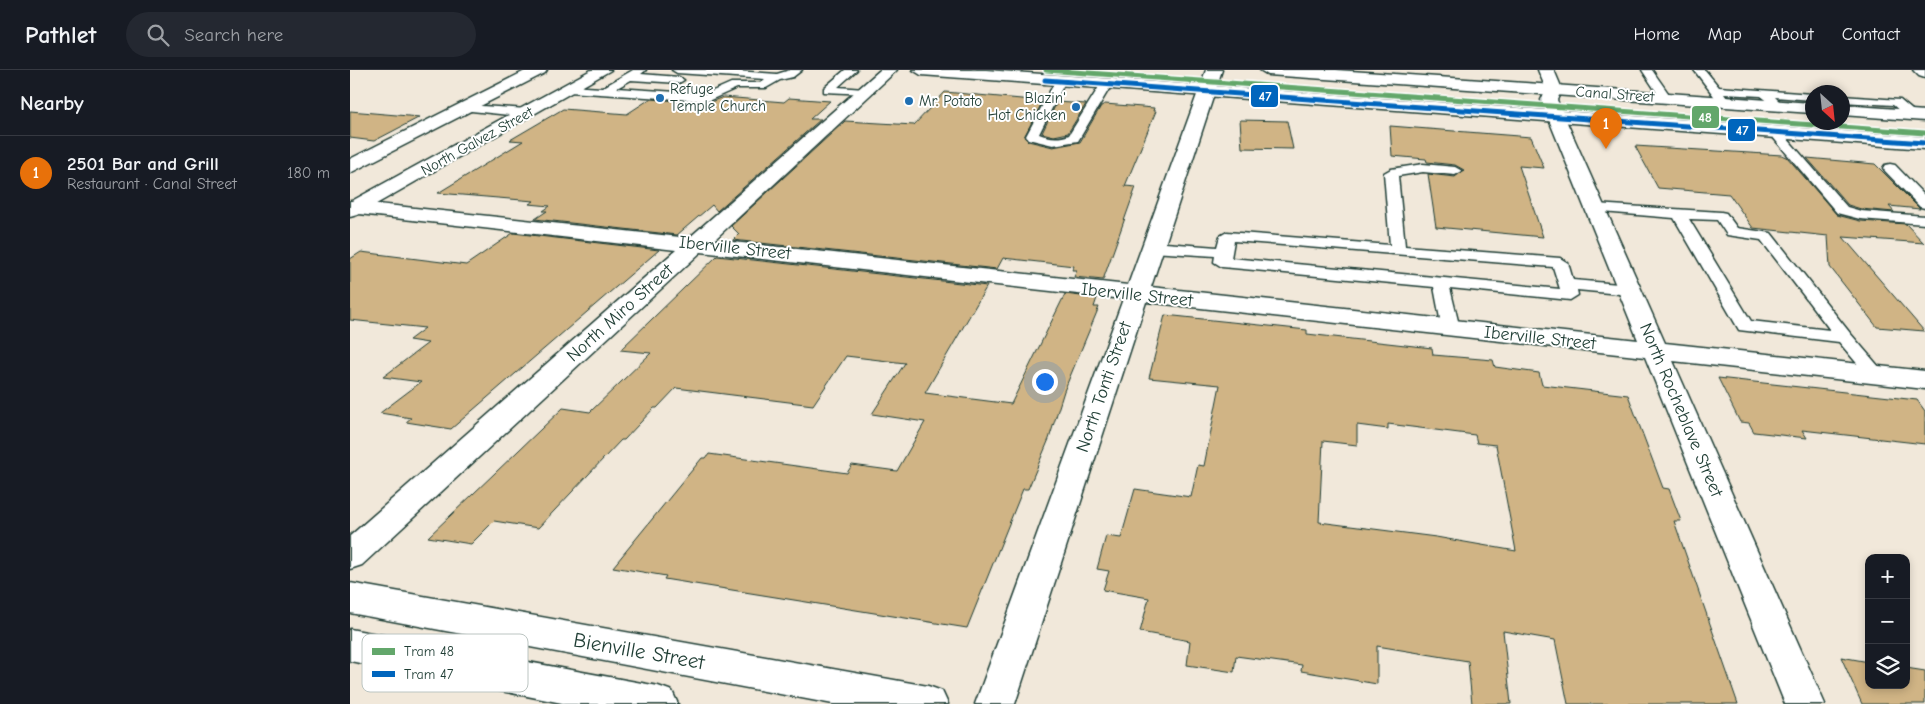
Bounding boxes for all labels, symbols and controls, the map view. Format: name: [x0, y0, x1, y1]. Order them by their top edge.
search box: [126, 12, 476, 57]
text: Pathlet: [25, 21, 96, 49]
icon: search: [144, 21, 172, 49]
text: Search here: [184, 24, 283, 46]
text: Home: [1633, 24, 1680, 45]
text: Map: [1708, 24, 1742, 45]
text: About: [1770, 24, 1814, 45]
text: Contact: [1842, 24, 1900, 45]
place label: Refuge Temple Church: [670, 80, 766, 115]
street label: Canal Street: [1575, 82, 1656, 106]
line badge: 47: [1250, 84, 1279, 108]
north arrow: [1805, 85, 1850, 130]
text: 47: [1259, 88, 1272, 105]
place label: Blazin' Hot Chicken: [987, 89, 1066, 124]
text: Nearby: [20, 91, 84, 115]
marker: Refuge Temple Church: [654, 92, 666, 104]
place label: Mr. Potato: [919, 92, 982, 110]
marker: Mr. Potato: [903, 95, 915, 107]
marker: Blazin' Hot Chicken: [1070, 101, 1082, 113]
street label: North Galvez Street: [418, 102, 537, 179]
line badge: 48: [1691, 105, 1720, 129]
pin: 1: [1590, 108, 1622, 149]
text: 48: [1698, 109, 1712, 126]
line badge: 47: [1727, 118, 1756, 142]
text: 47: [1736, 122, 1749, 139]
text: 2501 Bar and Grill: [67, 153, 219, 175]
text: 1: [33, 164, 39, 182]
text: 180 m: [287, 164, 330, 182]
text: Restaurant · Canal Street: [67, 175, 237, 193]
street label: Iberville Street: [678, 232, 793, 264]
street label: North Miro Street: [562, 259, 678, 366]
street label: Iberville Street: [1080, 279, 1195, 311]
street label: North Tonti Street: [1072, 318, 1136, 455]
street label: North Rocheblave Street: [1635, 320, 1727, 501]
street label: Iberville Street: [1483, 322, 1598, 354]
your location: [1032, 369, 1058, 395]
map controls: [1865, 554, 1910, 689]
button: +: [1865, 554, 1910, 599]
button: −: [1865, 599, 1910, 644]
street label: Bienville Street: [572, 628, 707, 675]
legend: [362, 634, 528, 692]
text: Tram 48: [404, 643, 454, 660]
button: layers: [1865, 644, 1910, 689]
text: Tram 47: [404, 666, 454, 683]

